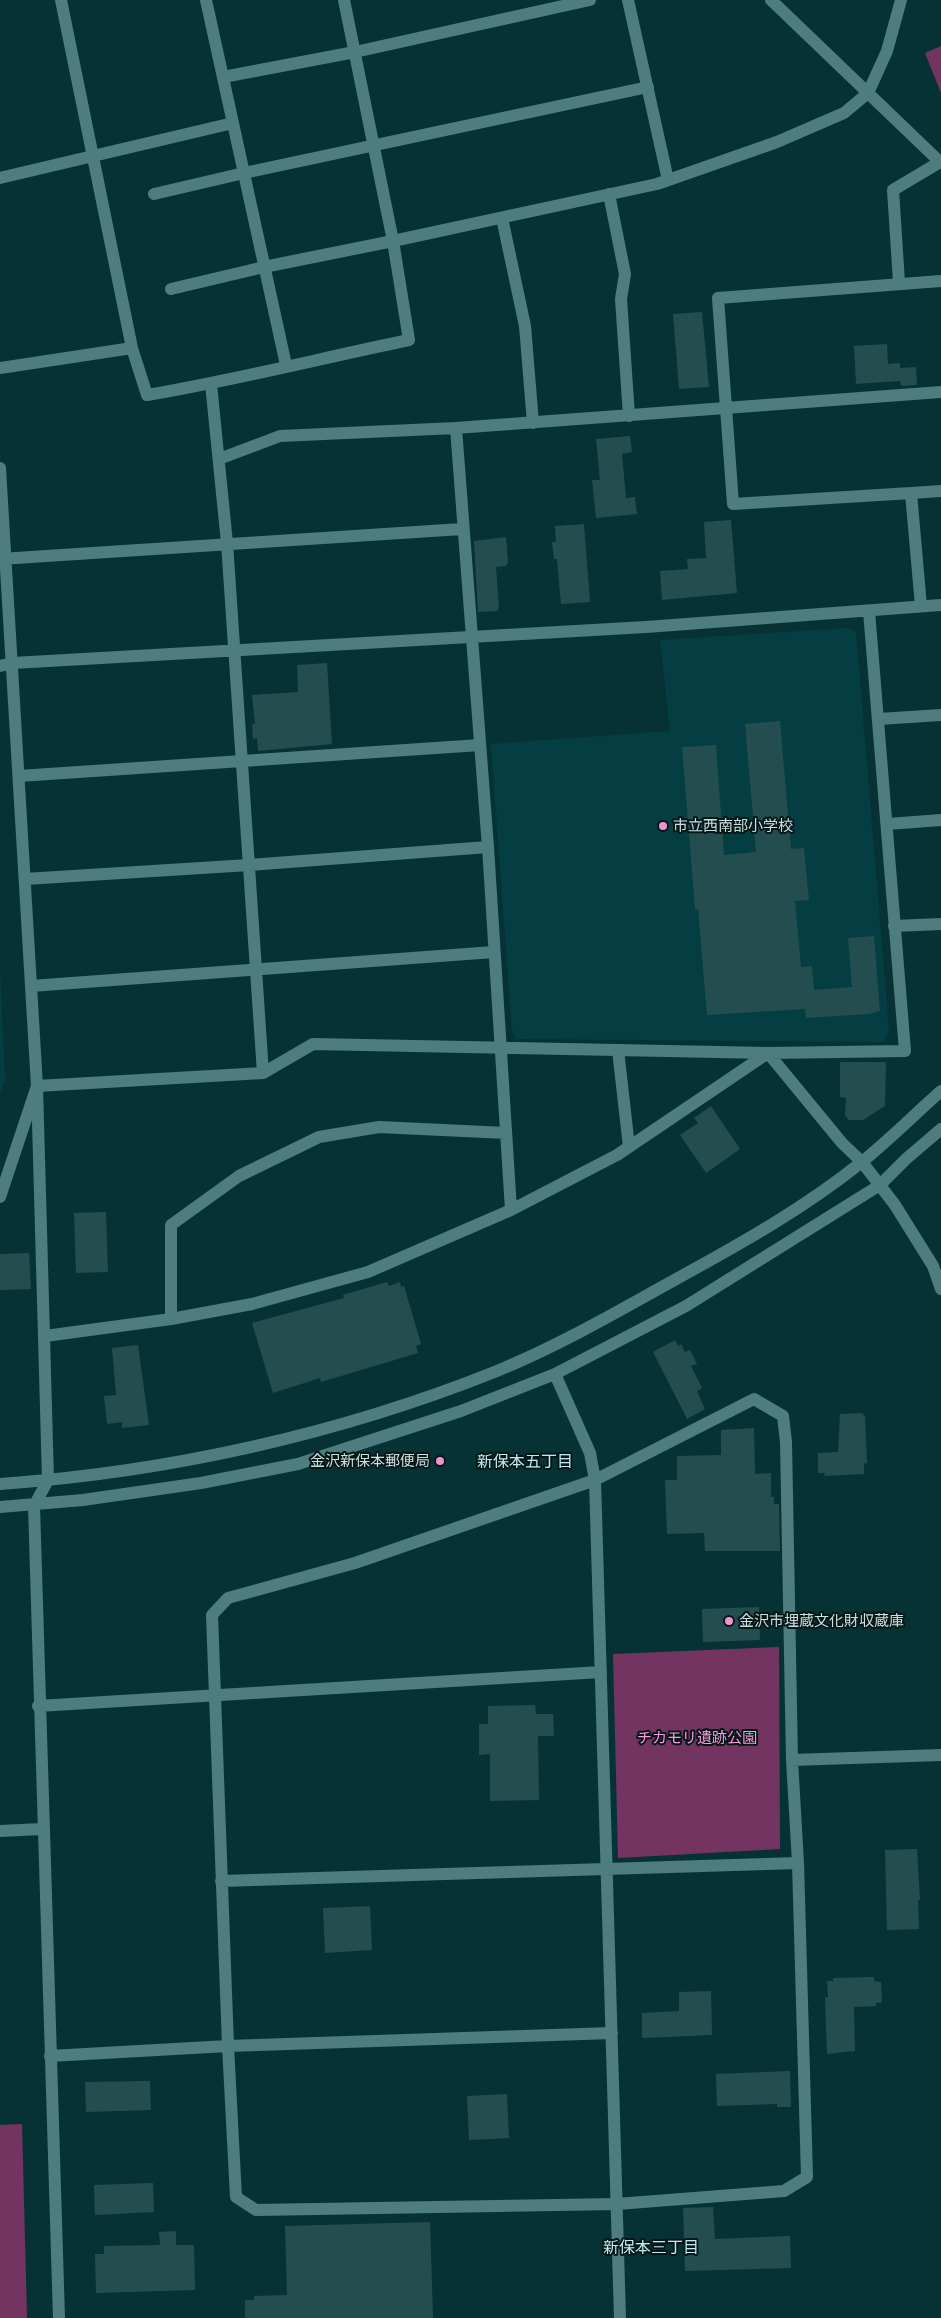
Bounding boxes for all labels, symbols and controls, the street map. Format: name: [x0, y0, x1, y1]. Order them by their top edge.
place label: 市立西南部小学校: [673, 817, 793, 835]
marker: 市立西南部小学校: [657, 820, 669, 832]
place label: 金沢新保本郵便局: [310, 1452, 430, 1470]
district label: 新保本五丁目: [477, 1452, 573, 1472]
marker: 金沢新保本郵便局: [434, 1455, 446, 1467]
place label: 金沢市埋蔵文化財収蔵庫: [739, 1612, 904, 1630]
marker: 金沢市埋蔵文化財収蔵庫: [723, 1615, 735, 1627]
park label: チカモリ遺跡公園: [637, 1729, 757, 1747]
district label: 新保本三丁目: [603, 2238, 699, 2258]

